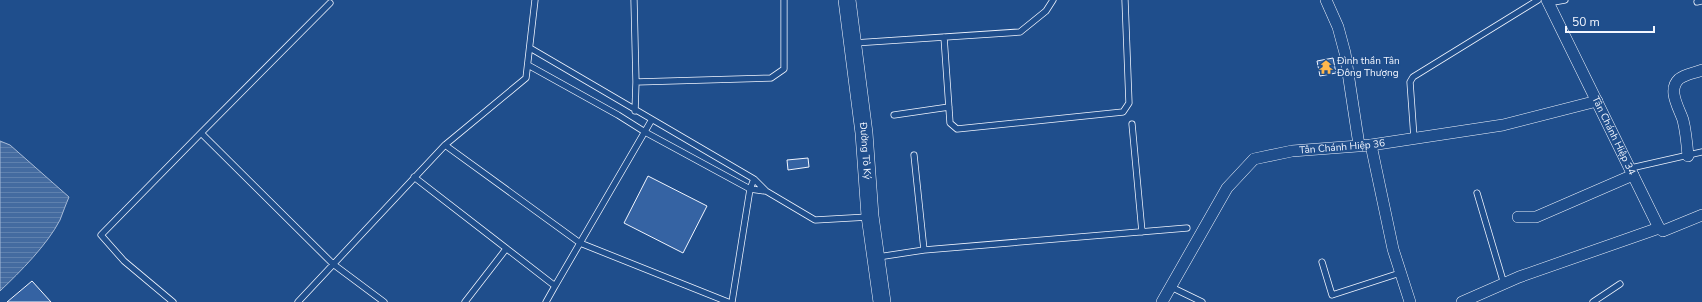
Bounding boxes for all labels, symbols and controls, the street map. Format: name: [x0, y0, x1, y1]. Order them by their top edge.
scale bar: [1566, 8, 1654, 34]
text: 50 m: [1572, 14, 1600, 30]
place label: Đình thần Tân Đông Thượng: [1336, 54, 1400, 80]
temple icon: Đình thần Tân Đông Thượng: [1318, 59, 1334, 75]
street label: Tân Chánh Hiệp 34: [1588, 94, 1639, 177]
street label: Đường Tô Ký: [856, 120, 874, 181]
street label: Tân Chánh Hiệp 36: [1299, 136, 1386, 157]

